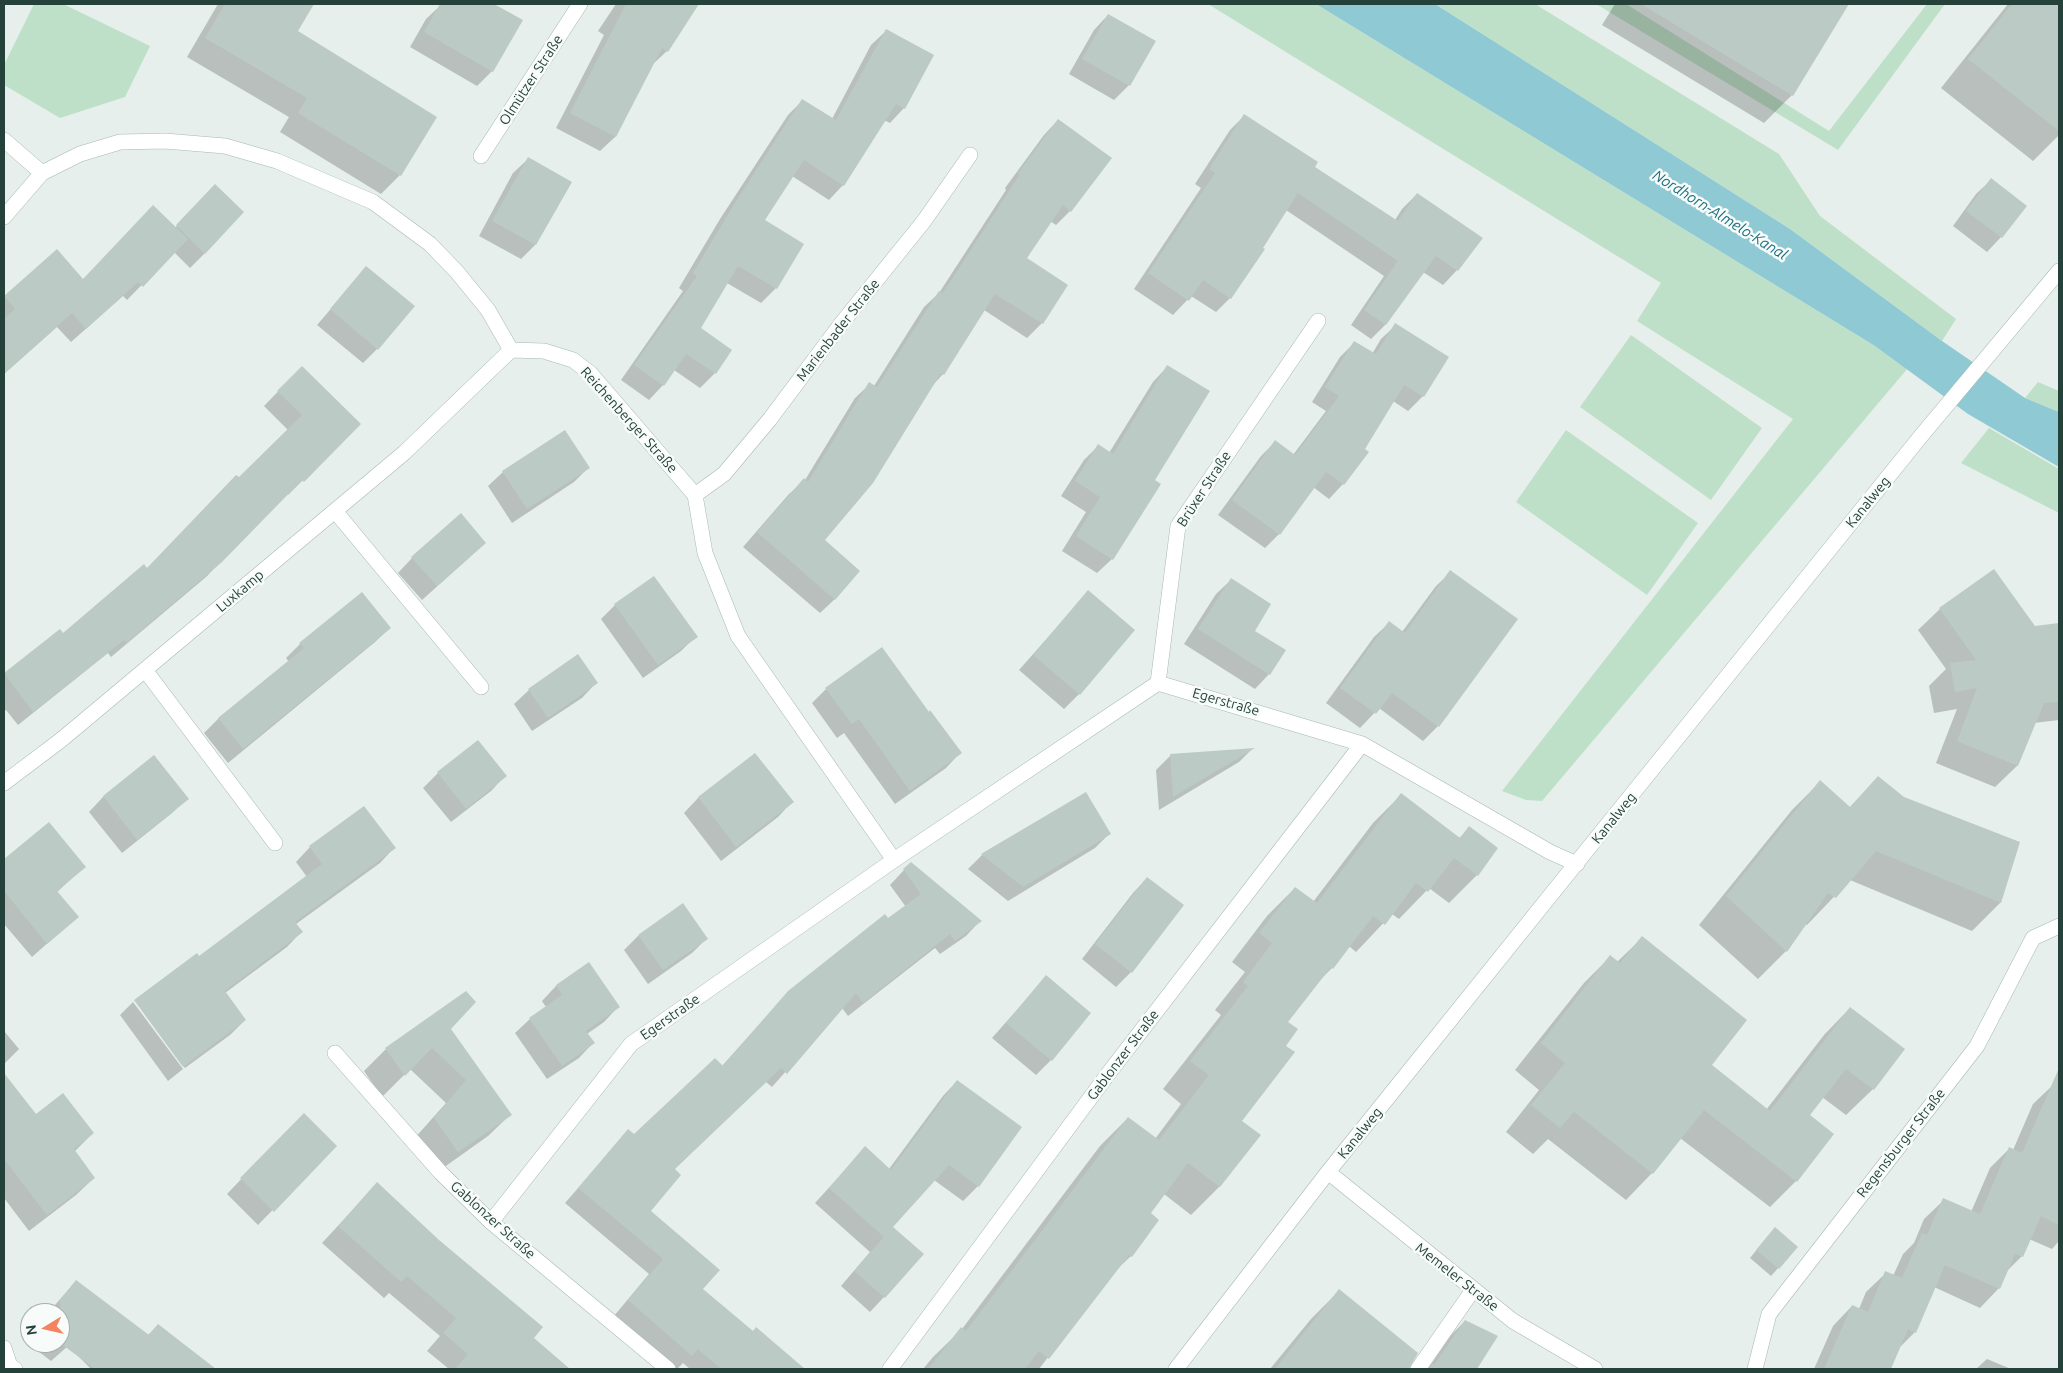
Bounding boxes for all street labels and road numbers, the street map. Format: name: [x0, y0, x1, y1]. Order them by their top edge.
street label: Olmützer Straße: [496, 32, 566, 128]
street label: Marienbader Straße: [793, 276, 883, 384]
street label: Reichenberger Straße: [577, 363, 681, 477]
street label: Brüxer Straße: [1173, 448, 1235, 530]
street label: Kanalweg: [1842, 473, 1894, 531]
street label: Luxkamp: [213, 566, 267, 616]
street label: Egerstraße: [1191, 684, 1261, 720]
street label: Kanalweg: [1588, 789, 1640, 847]
street label: Egerstraße: [637, 990, 703, 1044]
street label: Gablonzer Straße: [1084, 1007, 1162, 1103]
street label: Regensburger Straße: [1853, 1085, 1949, 1201]
street label: Kanalweg: [1334, 1104, 1386, 1162]
street label: Gablonzer Straße: [447, 1177, 539, 1263]
street label: Memeler Straße: [1412, 1239, 1502, 1315]

